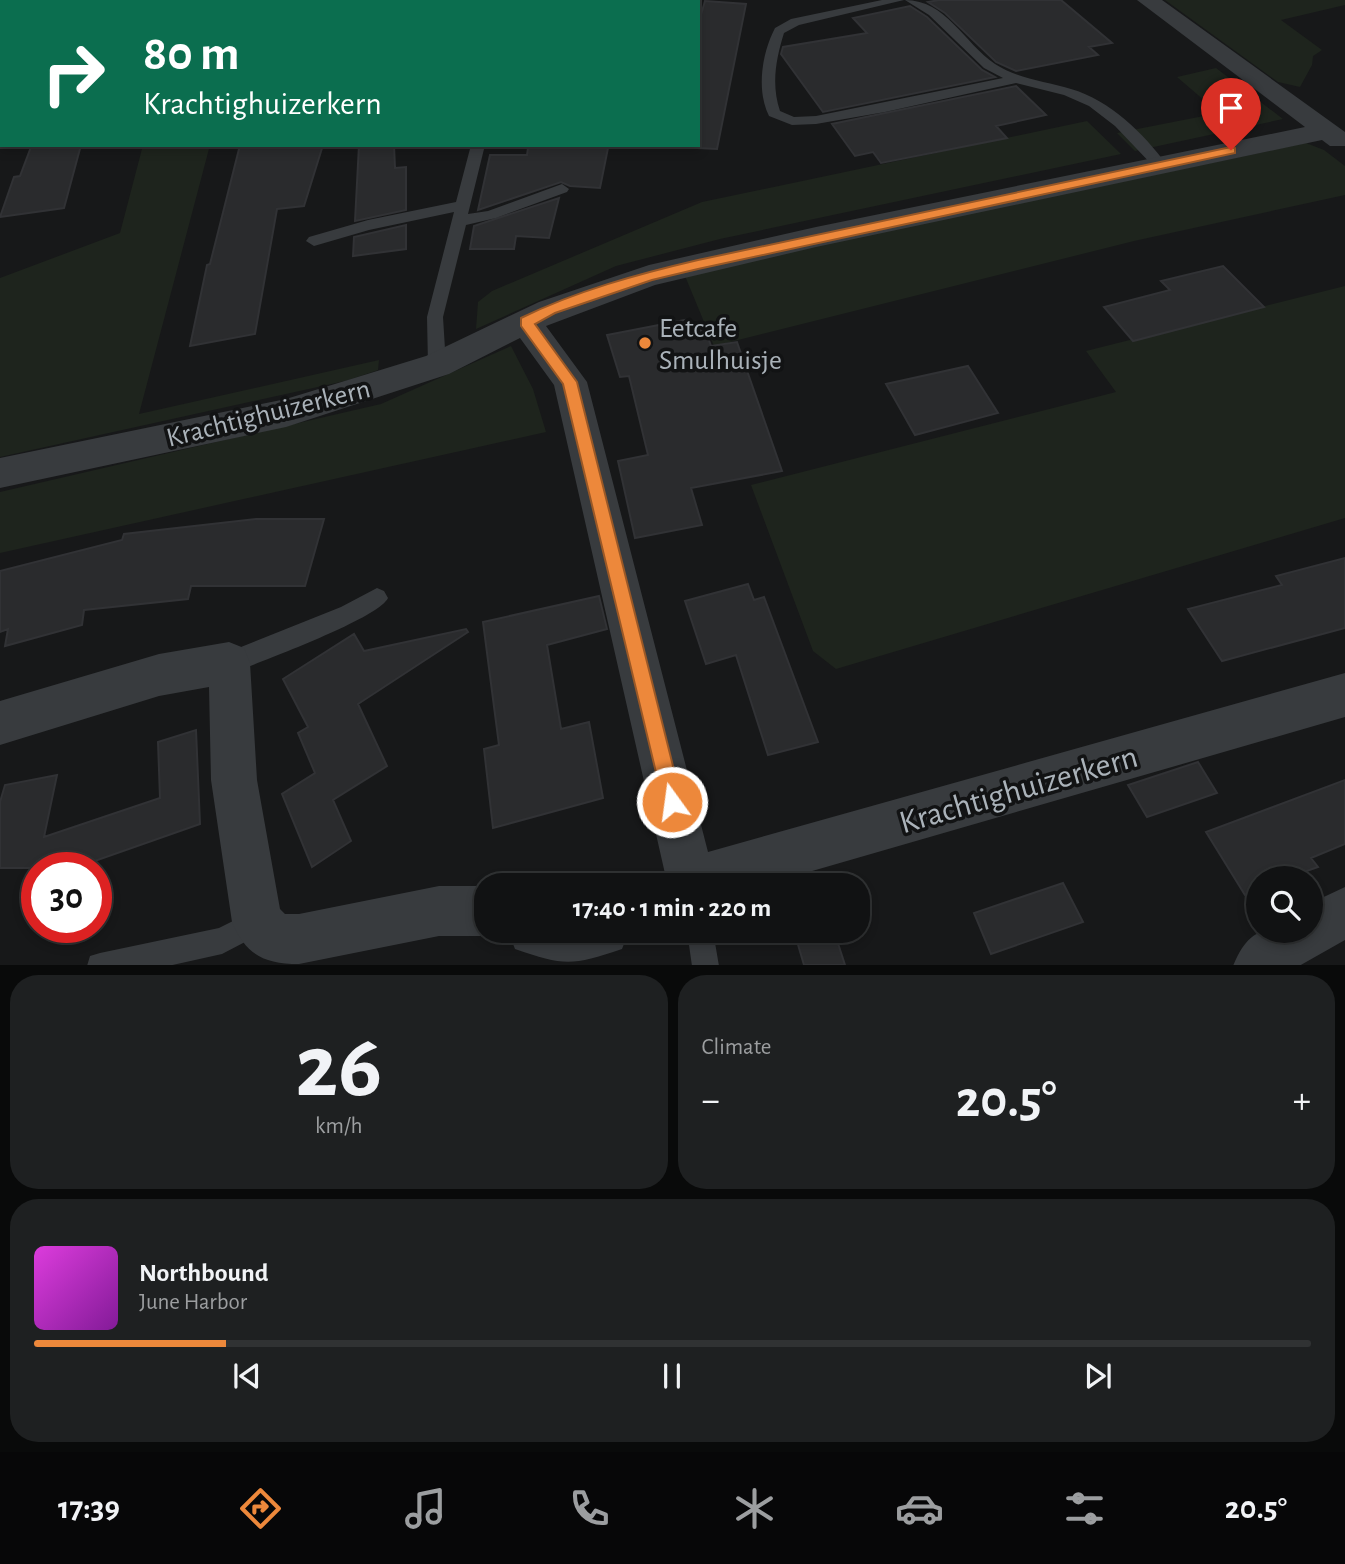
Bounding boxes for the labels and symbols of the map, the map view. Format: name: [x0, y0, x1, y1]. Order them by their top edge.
pin: [1201, 78, 1261, 150]
place label: Eetcafe Smulhuisje: [659, 315, 782, 375]
marker: Eetcafe Smulhuisje: [637, 335, 653, 351]
street label: Krachtighuizerkern: [164, 375, 373, 453]
street label: Krachtighuizerkern: [896, 741, 1142, 840]
position arrow: [635, 765, 709, 839]
speed limit sign: 30: [21, 852, 112, 943]

